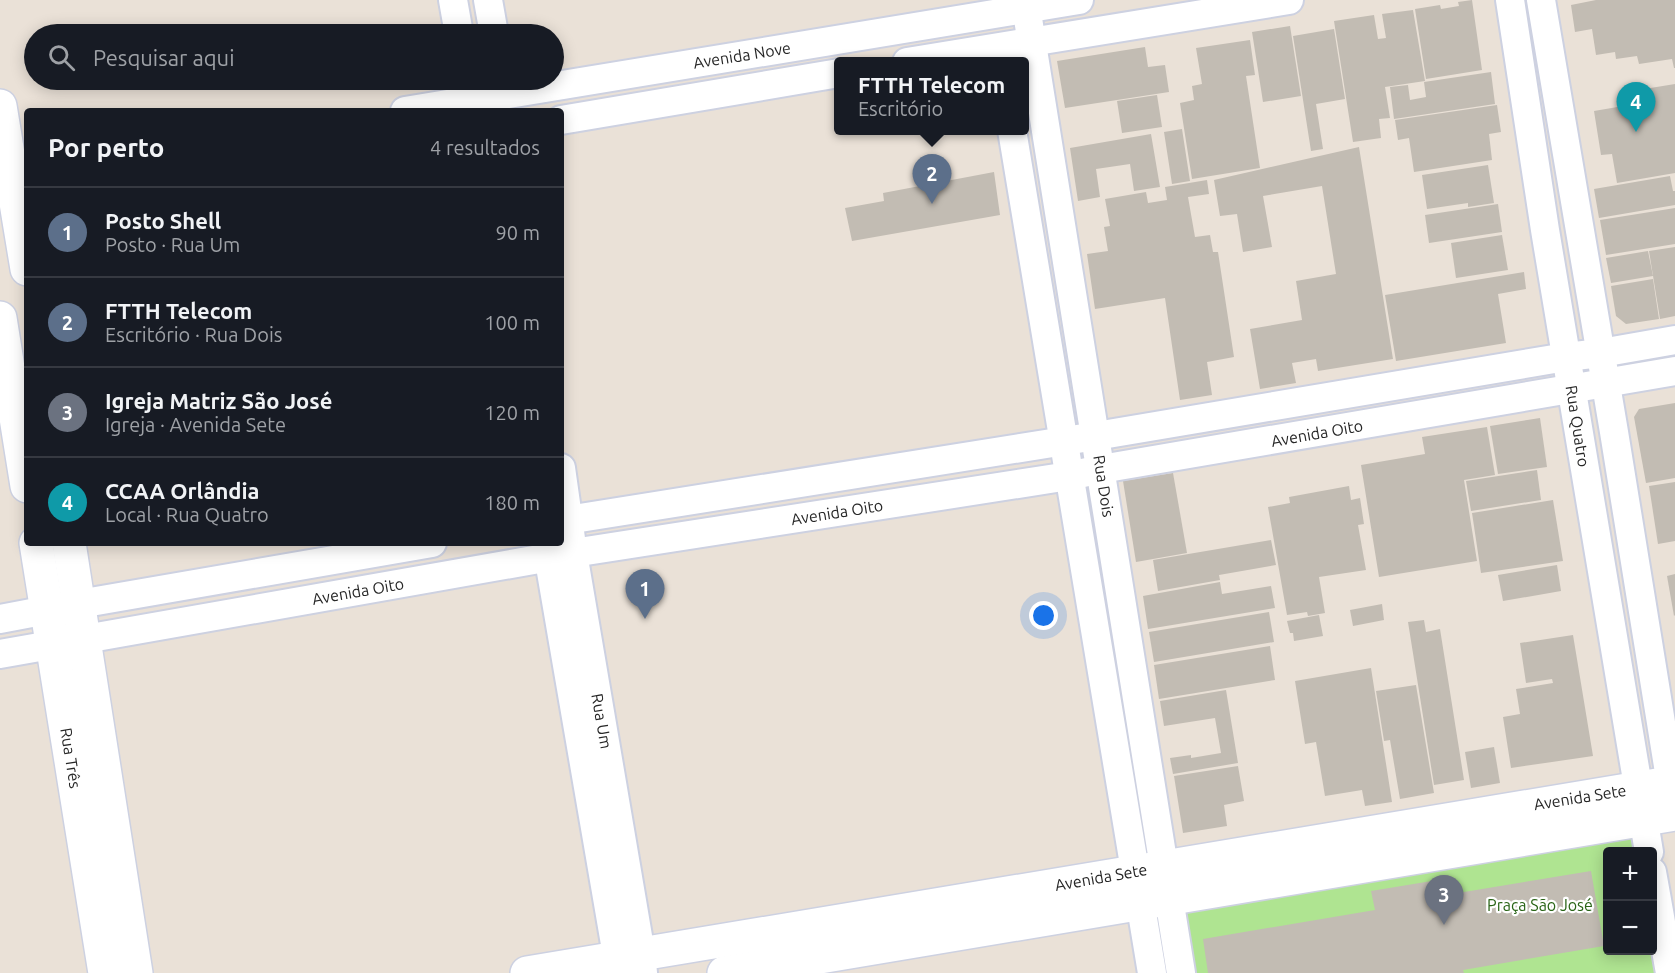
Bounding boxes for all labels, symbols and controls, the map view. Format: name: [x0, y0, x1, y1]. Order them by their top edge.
search box: [24, 24, 564, 90]
street label: Avenida Nove: [692, 38, 792, 72]
icon: search: [45, 41, 78, 74]
text: Pesquisar aqui: [93, 45, 235, 70]
popup: [834, 57, 1029, 135]
text: FTTH Telecom: [858, 72, 1005, 97]
pin: 4: [1616, 82, 1656, 132]
text: Escritório: [858, 97, 943, 120]
text: Por perto: [48, 133, 164, 162]
text: 4 resultados: [430, 136, 540, 159]
pin: 2: [912, 154, 952, 204]
text: Posto Shell: [105, 208, 221, 233]
text: 1: [62, 221, 73, 244]
text: 90 m: [496, 221, 540, 244]
text: Posto · Rua Um: [105, 233, 240, 256]
text: FTTH Telecom: [105, 298, 252, 323]
text: 2: [62, 311, 73, 334]
text: 100 m: [484, 311, 540, 334]
text: Escritório · Rua Dois: [105, 323, 282, 346]
street label: Rua Quatro: [1563, 384, 1593, 468]
text: Igreja Matriz São José: [105, 388, 332, 413]
text: 3: [62, 401, 73, 424]
text: 120 m: [484, 401, 540, 424]
text: Igreja · Avenida Sete: [105, 413, 286, 436]
street label: Avenida Oito: [1270, 416, 1364, 450]
street label: Rua Dois: [1090, 454, 1118, 518]
text: CCAA Orlândia: [105, 478, 260, 503]
text: 4: [62, 491, 73, 514]
text: 180 m: [484, 491, 540, 514]
street label: Avenida Oito: [790, 496, 884, 528]
text: Local · Rua Quatro: [105, 503, 269, 526]
pin: 1: [626, 570, 664, 619]
street label: Avenida Oito: [311, 574, 405, 608]
your location: [1029, 601, 1058, 630]
street label: Rua Um: [588, 692, 616, 750]
street label: Rua Três: [57, 726, 85, 790]
street label: Avenida Sete: [1532, 781, 1628, 813]
map controls: [1603, 847, 1657, 955]
button: +: [1603, 847, 1657, 901]
street label: Avenida Sete: [1053, 860, 1149, 894]
pin: 3: [1424, 876, 1464, 925]
park label: Praça São José: [1487, 896, 1593, 914]
button: −: [1603, 901, 1657, 955]

